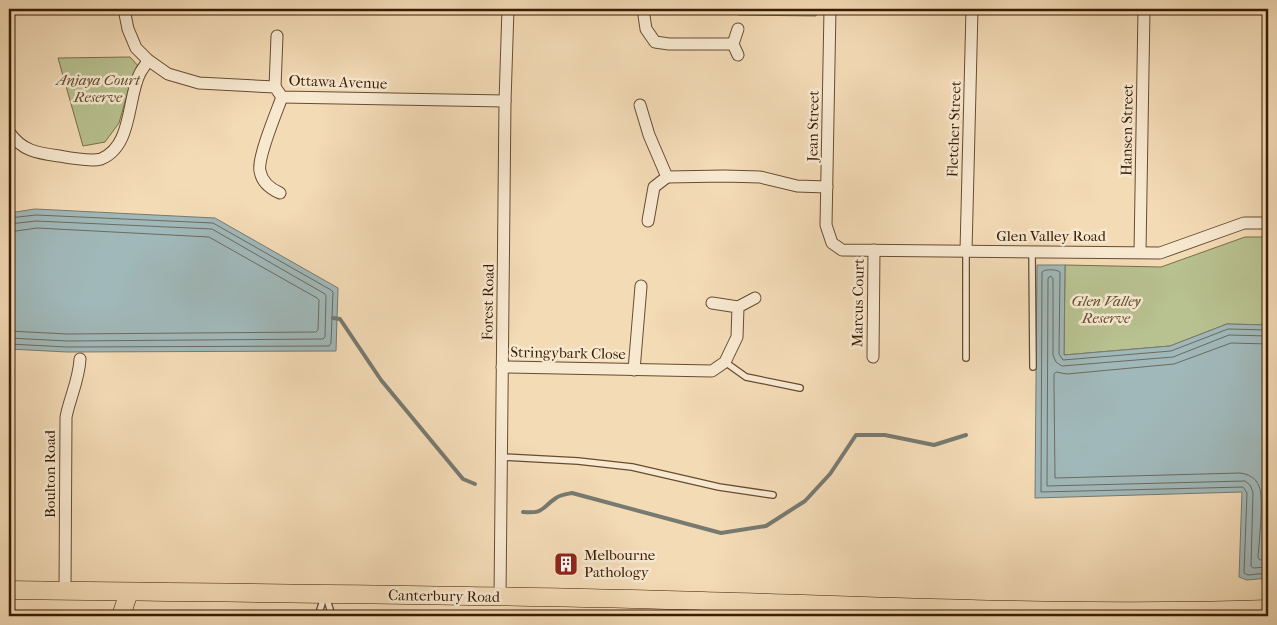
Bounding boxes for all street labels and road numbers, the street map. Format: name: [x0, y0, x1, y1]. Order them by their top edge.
street label: Ottawa Avenue: [288, 71, 388, 93]
street label: Fletcher Street: [943, 80, 965, 178]
street label: Hansen Street: [1117, 83, 1137, 176]
street label: Jean Street: [803, 90, 823, 163]
street label: Glen Valley Road: [996, 227, 1107, 245]
street label: Marcus Court: [848, 258, 868, 348]
street label: Forest Road: [478, 263, 498, 341]
street label: Stringybark Close: [510, 343, 626, 363]
street label: Boulton Road: [41, 429, 59, 518]
street label: Canterbury Road: [388, 586, 501, 606]

